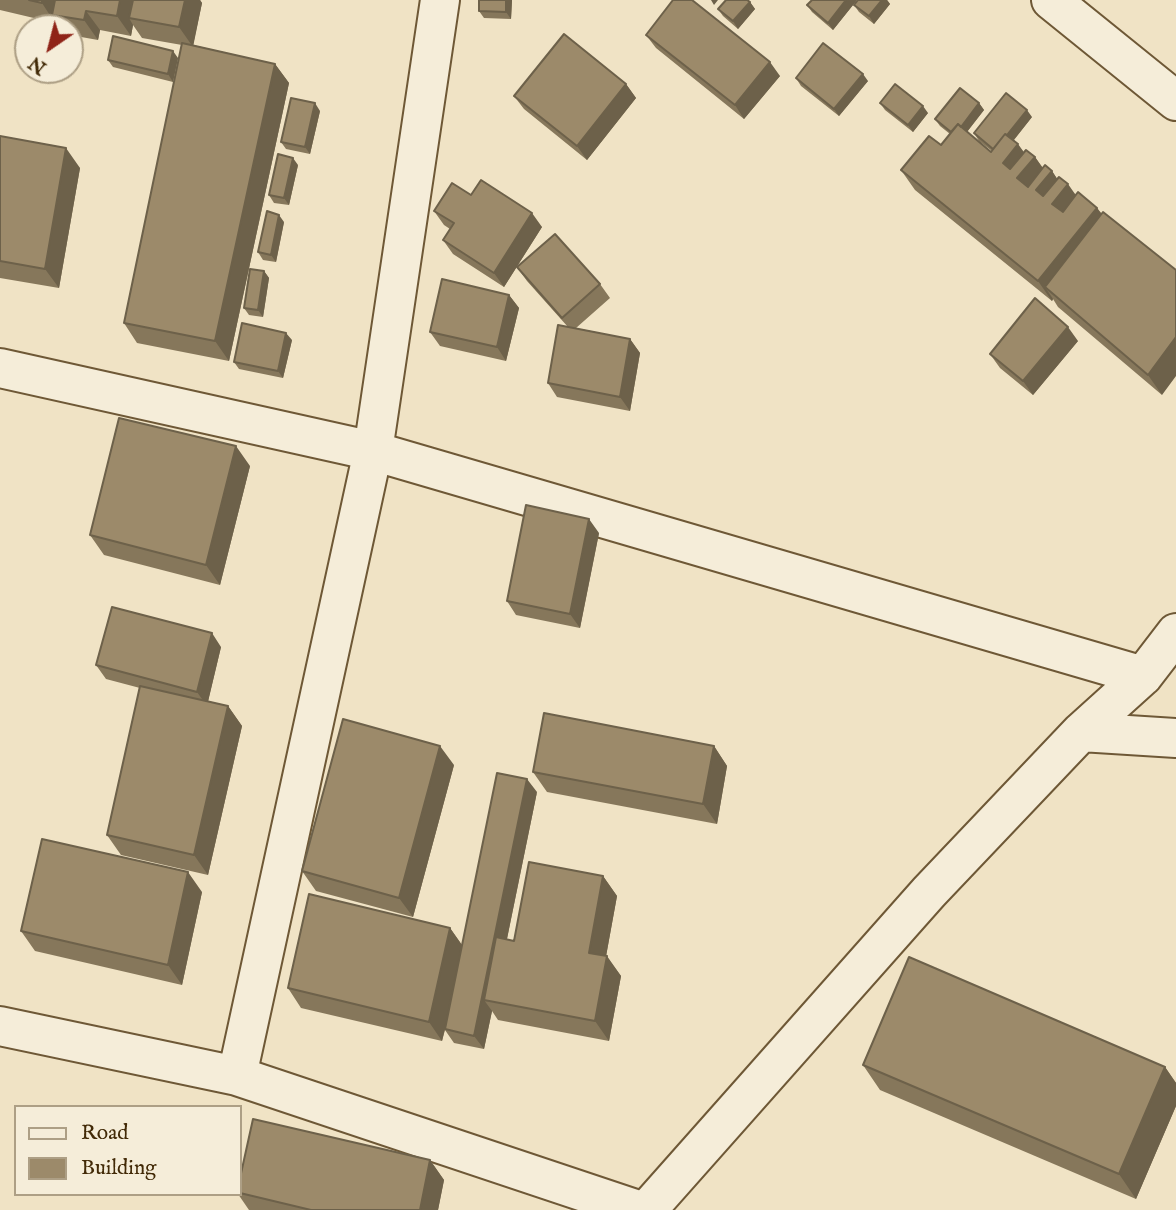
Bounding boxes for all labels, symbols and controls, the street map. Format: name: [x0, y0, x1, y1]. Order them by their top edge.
north arrow: [14, 14, 84, 84]
text: N: [24, 50, 52, 79]
legend: [14, 1105, 242, 1196]
text: Road: [81, 1120, 128, 1147]
text: Building: [81, 1155, 156, 1182]

